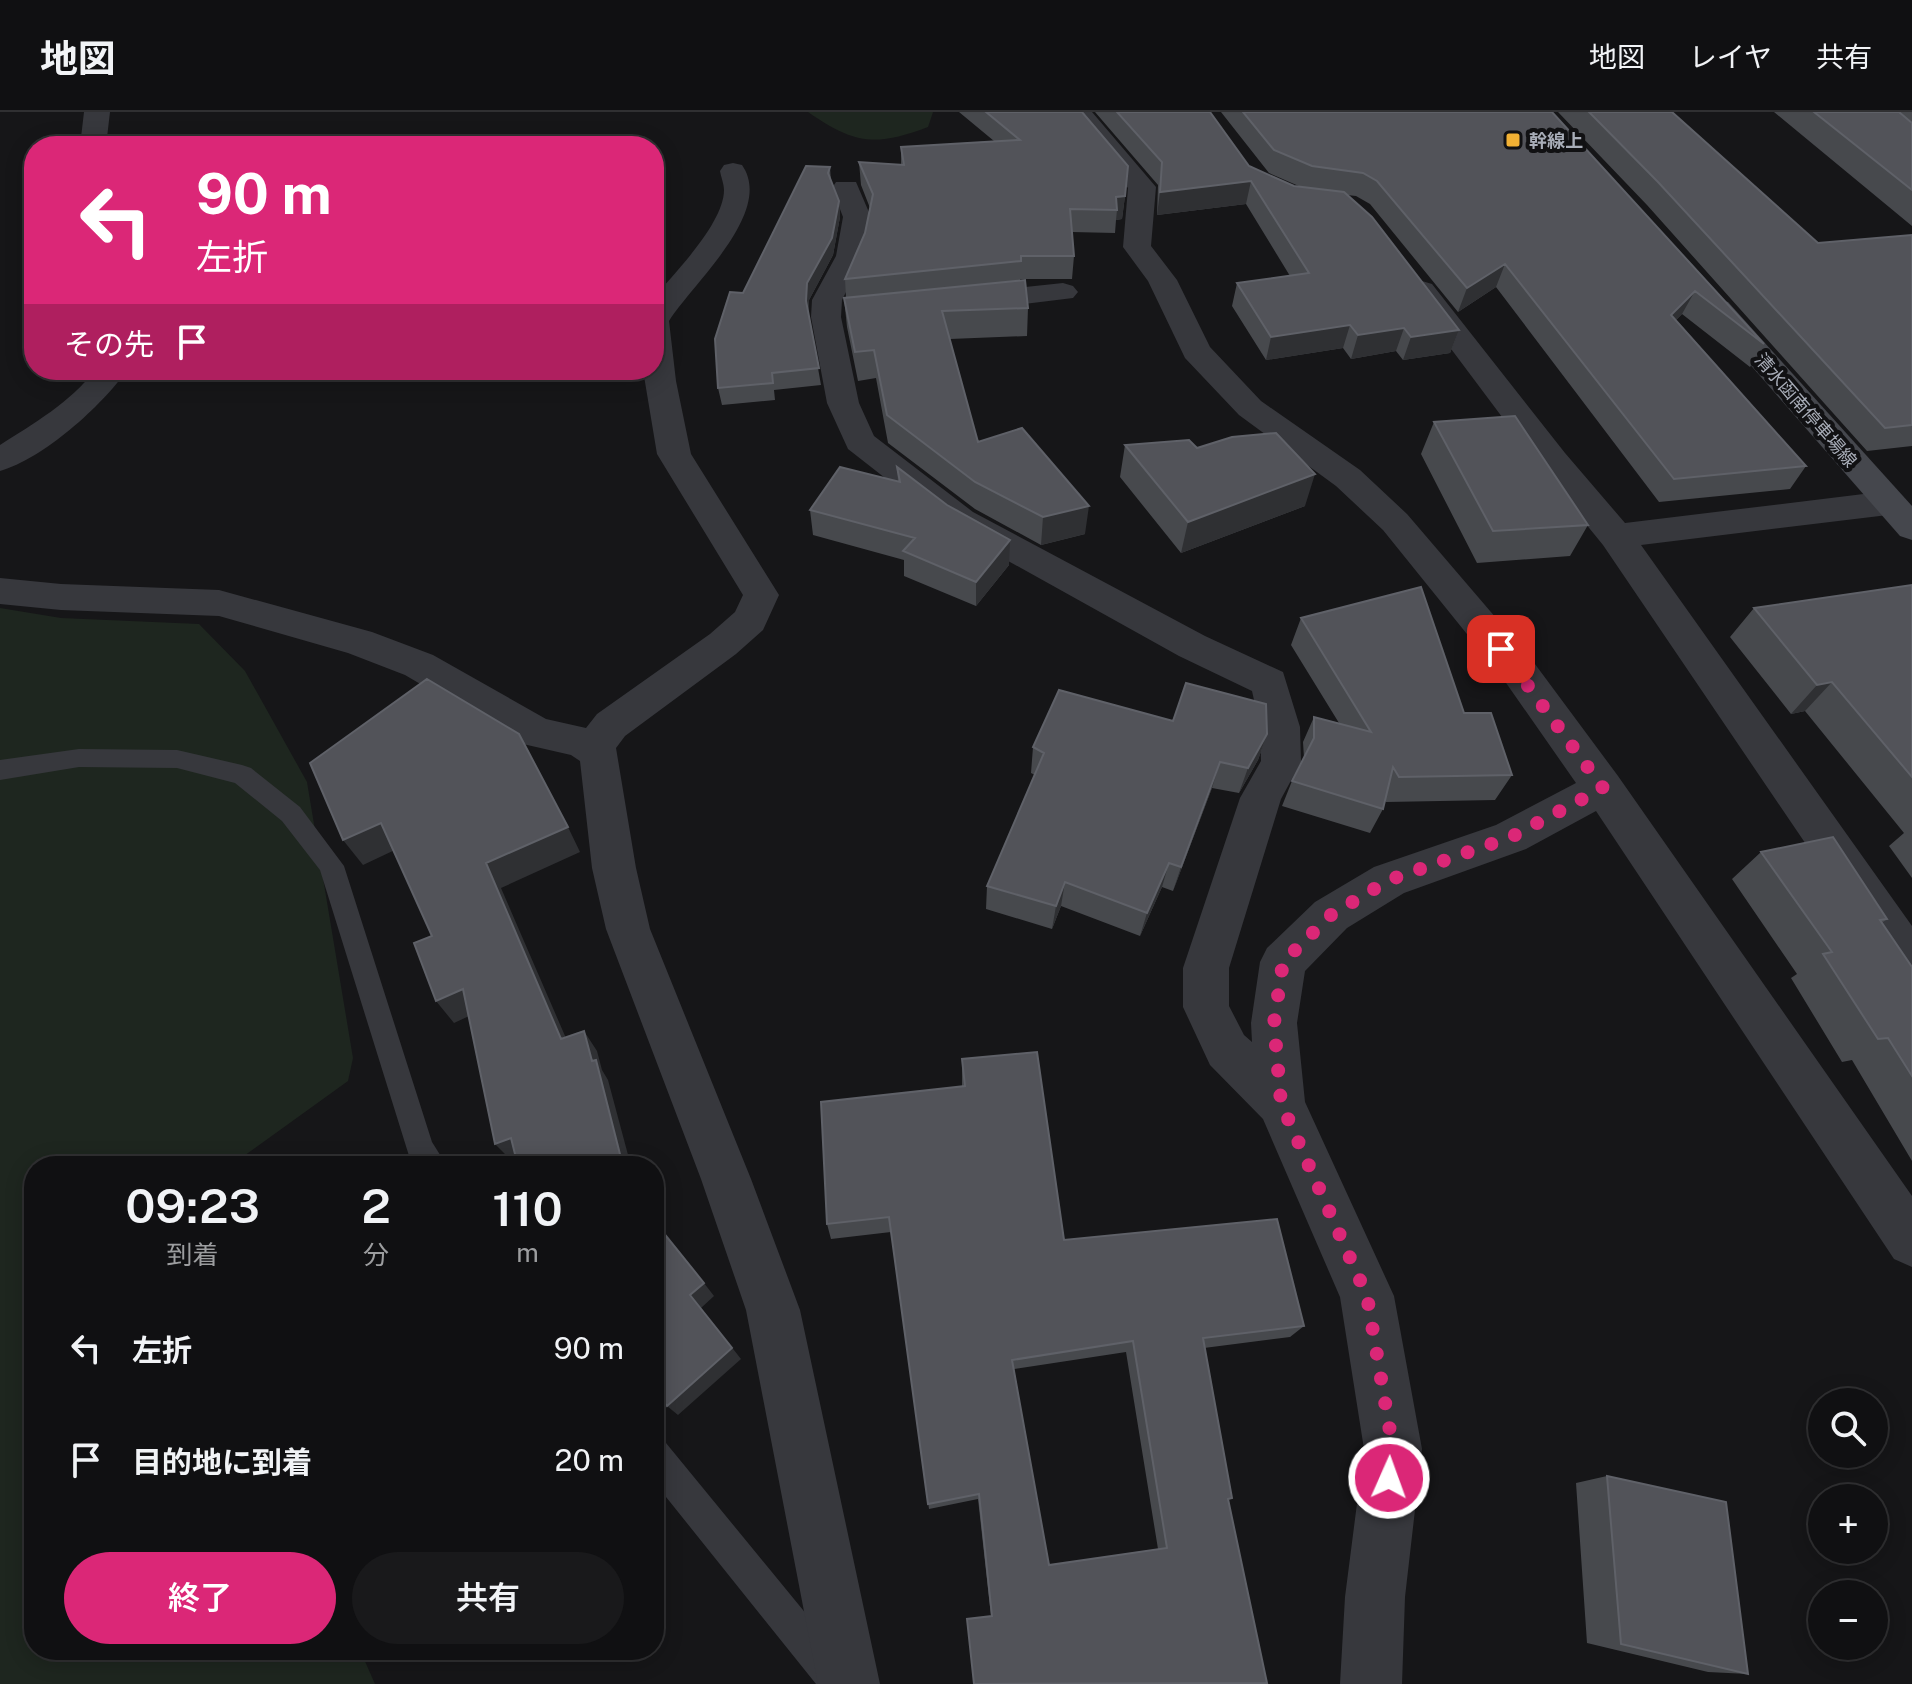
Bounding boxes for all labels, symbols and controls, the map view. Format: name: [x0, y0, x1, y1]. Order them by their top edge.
text: 地図: [40, 36, 116, 81]
text: 地図: [1589, 40, 1645, 73]
text: レイヤ: [1689, 40, 1772, 73]
text: 共有: [1816, 40, 1872, 73]
place label: 幹線上: [1529, 130, 1583, 151]
marker: 幹線上: [1504, 131, 1522, 149]
text: 90 m: [196, 161, 332, 227]
icon: left: [64, 168, 168, 272]
text: 左折: [196, 236, 268, 278]
icon: arrive: [170, 320, 214, 364]
text: その先: [64, 326, 154, 362]
street label: 清水函南停車場線: [1751, 349, 1861, 471]
pin: [1467, 615, 1535, 683]
icon: arrive: [1479, 627, 1523, 671]
text: 09:23: [125, 1177, 260, 1234]
text: 2: [361, 1177, 391, 1234]
text: 110: [492, 1180, 563, 1237]
text: m: [516, 1237, 539, 1268]
text: 到着: [167, 1239, 219, 1270]
text: 分: [363, 1239, 389, 1270]
icon: left: [64, 1326, 108, 1370]
text: 90 m: [554, 1330, 624, 1366]
text: 左折: [132, 1332, 192, 1368]
map controls: [1808, 1388, 1888, 1660]
button: search: [1808, 1388, 1888, 1468]
position arrow: [1347, 1436, 1431, 1520]
icon: arrive: [64, 1438, 108, 1482]
text: 20 m: [555, 1442, 624, 1478]
text: 目的地に到着: [132, 1444, 312, 1480]
button: +: [1808, 1484, 1888, 1564]
button: 終了: [64, 1552, 336, 1644]
button: 共有: [352, 1552, 624, 1644]
button: −: [1808, 1580, 1888, 1660]

